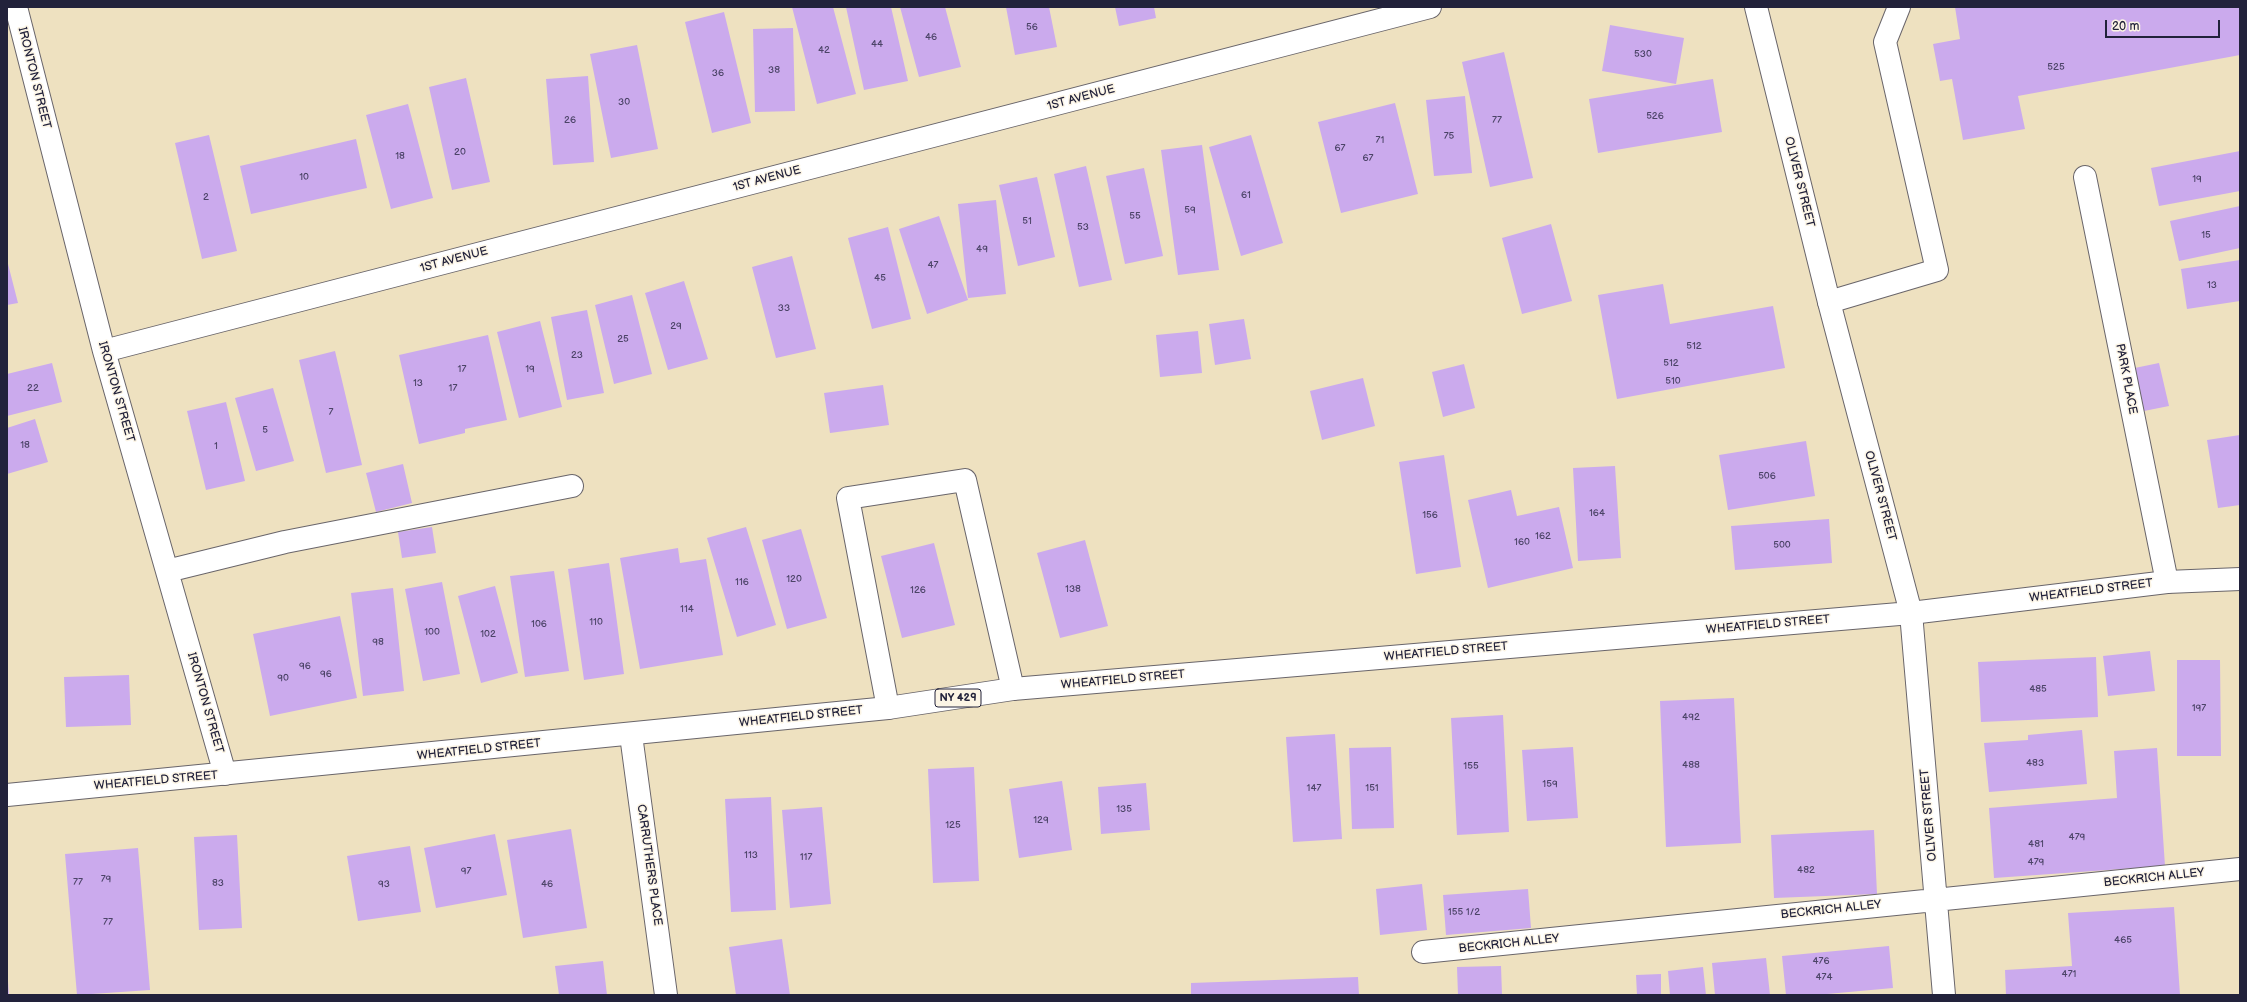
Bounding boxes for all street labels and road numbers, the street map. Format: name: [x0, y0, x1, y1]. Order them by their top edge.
street label: IRONTON STREET: [14, 26, 54, 130]
street label: 1ST AVENUE: [1046, 82, 1116, 114]
street label: OLIVER STREET: [1781, 135, 1817, 229]
street label: 1ST AVENUE: [732, 163, 802, 195]
street label: 1ST AVENUE: [419, 244, 489, 276]
street label: IRONTON STREET: [95, 340, 137, 444]
street label: PARK PLACE: [2112, 343, 2140, 415]
street label: OLIVER STREET: [1861, 449, 1899, 543]
street label: WHEATFIELD STREET: [2028, 576, 2154, 606]
street label: WHEATFIELD STREET: [1705, 612, 1831, 638]
street label: WHEATFIELD STREET: [1383, 639, 1509, 665]
street label: IRONTON STREET: [184, 651, 226, 755]
street label: WHEATFIELD STREET: [1060, 667, 1186, 693]
road number: NY 429: [935, 689, 981, 707]
street label: WHEATFIELD STREET: [738, 703, 864, 731]
street label: WHEATFIELD STREET: [416, 736, 542, 764]
street label: WHEATFIELD STREET: [93, 768, 219, 794]
street label: OLIVER STREET: [1918, 768, 1940, 862]
street label: CARRUTHERS PLACE: [633, 803, 665, 927]
street label: BECKRICH ALLEY: [2103, 866, 2205, 890]
street label: BECKRICH ALLEY: [1780, 898, 1882, 922]
street label: BECKRICH ALLEY: [1458, 932, 1560, 956]

